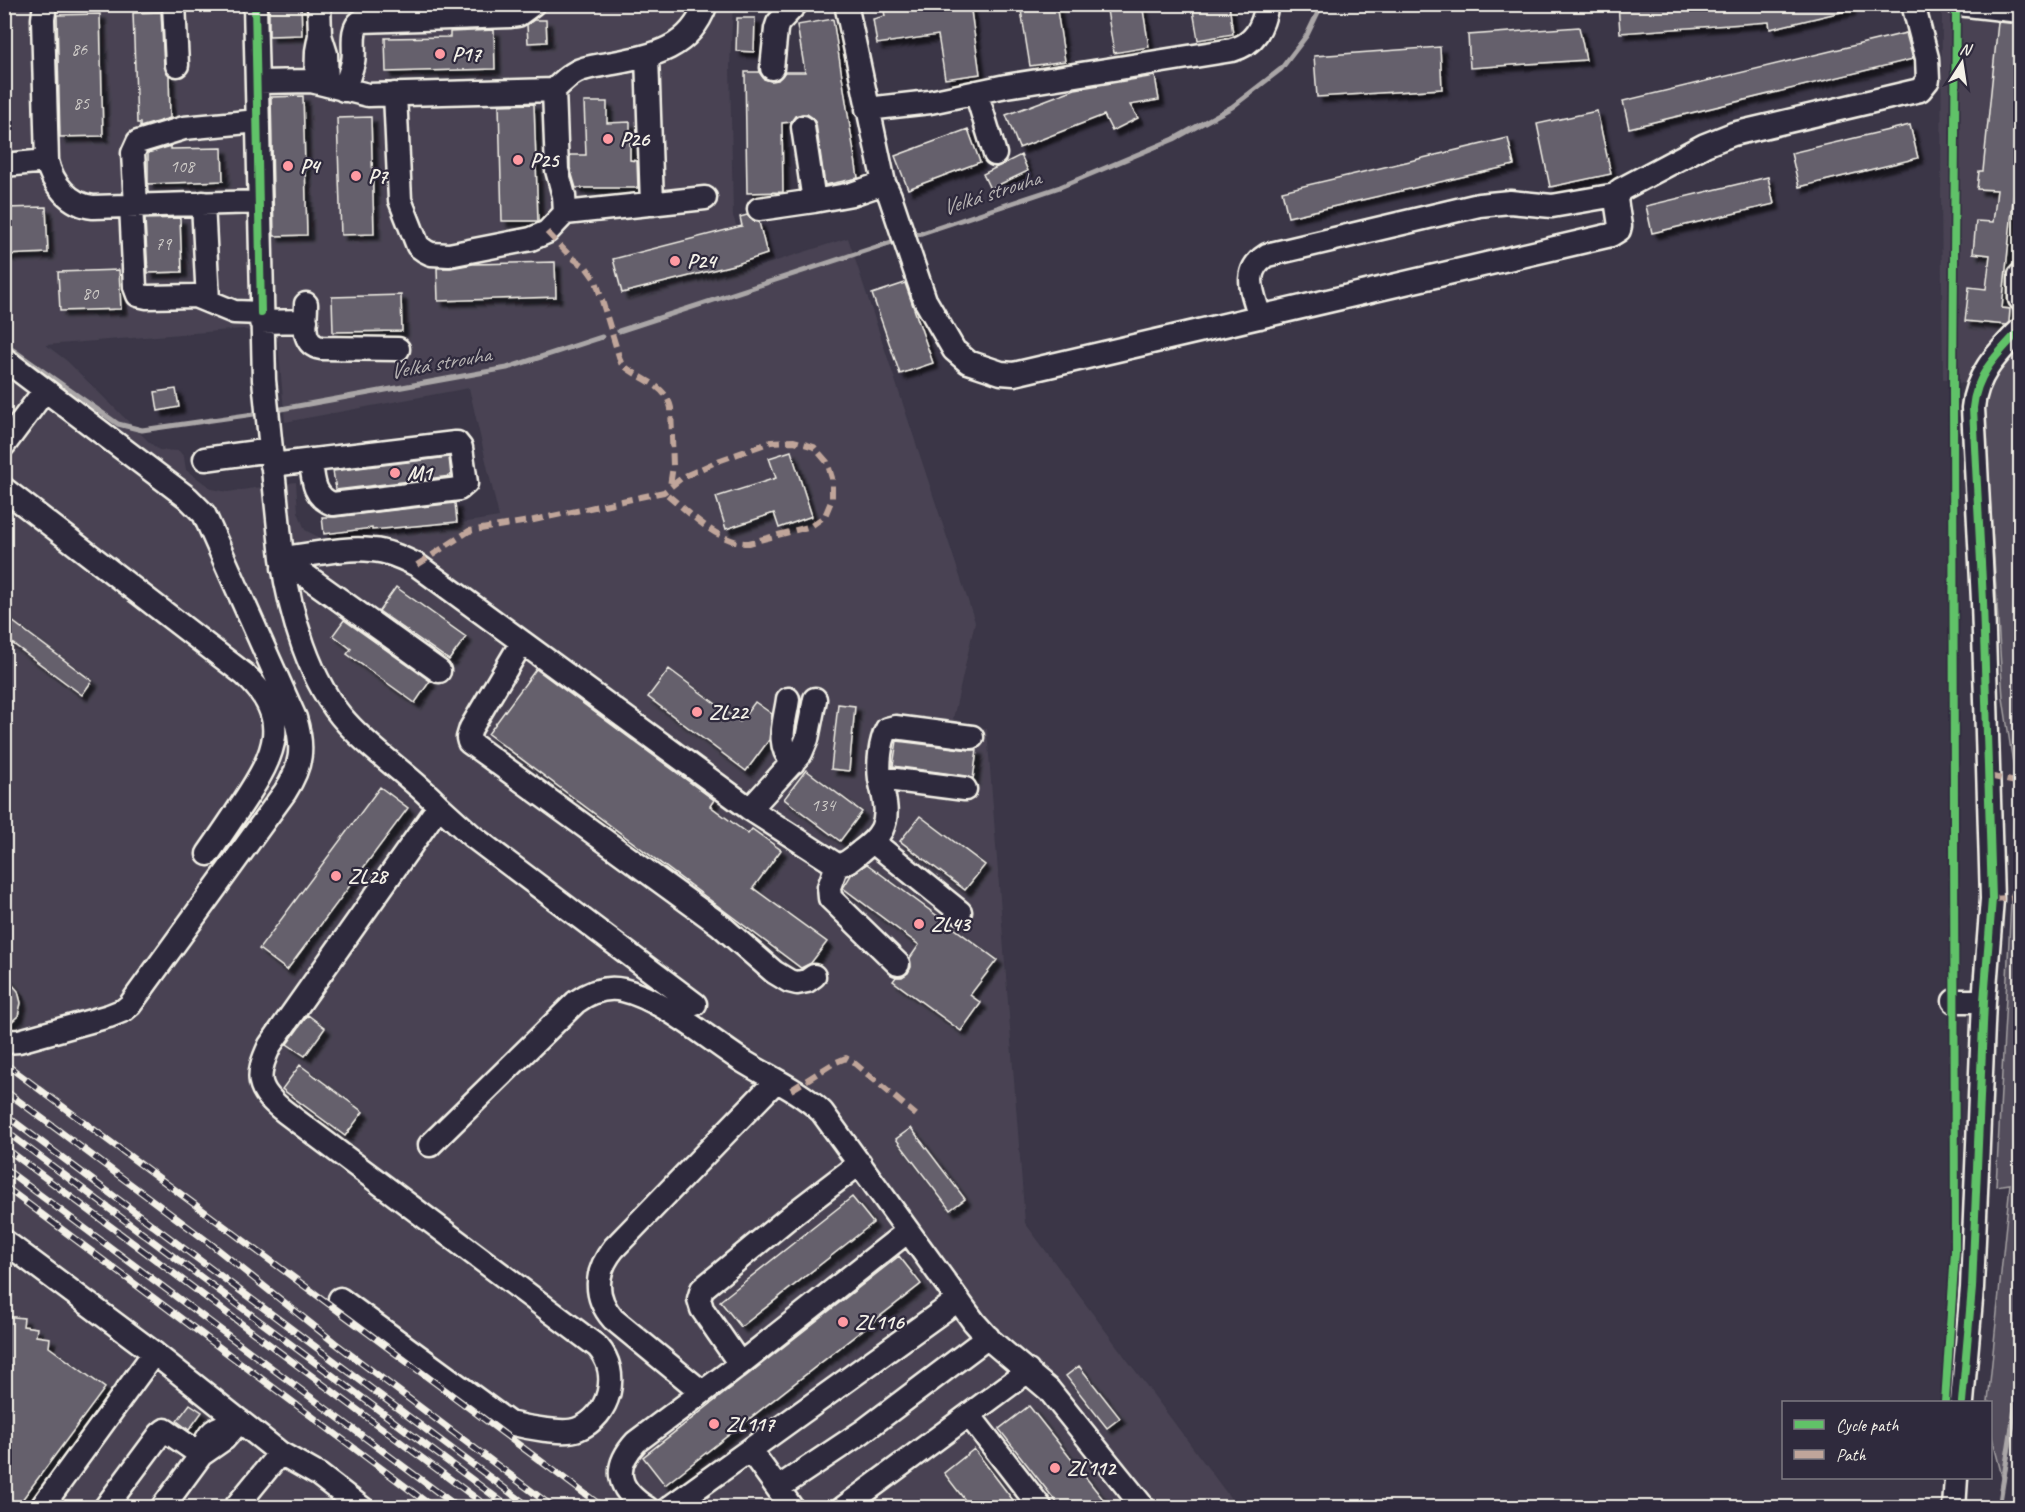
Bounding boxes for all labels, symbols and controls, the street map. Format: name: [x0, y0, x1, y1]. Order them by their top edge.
north arrow: [1932, 33, 1992, 93]
house number: 86: [71, 38, 88, 60]
text: N: [1958, 38, 1975, 61]
place label: P17: [452, 41, 483, 67]
marker: P17: [433, 47, 447, 61]
house number: 85: [73, 92, 90, 114]
place label: P26: [620, 126, 651, 152]
marker: P26: [601, 132, 615, 146]
place label: P25: [530, 147, 560, 173]
place label: P4: [300, 153, 322, 179]
marker: P25: [511, 153, 525, 167]
house number: 108: [170, 155, 196, 177]
marker: P4: [281, 159, 295, 173]
place label: P7: [368, 163, 390, 189]
water label: Velká strouha: [938, 163, 1047, 222]
marker: P7: [349, 169, 363, 183]
house number: 79: [155, 233, 173, 255]
place label: P24: [687, 248, 718, 274]
marker: P24: [668, 254, 682, 268]
house number: 80: [82, 282, 100, 304]
water label: Velká strouha: [387, 340, 496, 386]
place label: M1: [407, 460, 434, 486]
marker: M1: [388, 466, 402, 480]
place label: ZL22: [709, 699, 750, 725]
marker: ZL22: [690, 705, 704, 719]
house number: 134: [811, 794, 837, 816]
place label: ZL28: [348, 863, 389, 889]
marker: ZL28: [329, 869, 343, 883]
place label: ZL43: [931, 911, 972, 937]
marker: ZL43: [912, 917, 926, 931]
place label: ZL116: [855, 1309, 906, 1335]
marker: ZL116: [836, 1315, 850, 1329]
legend: [1782, 1401, 1992, 1479]
place label: ZL117: [726, 1411, 777, 1437]
text: Cycle path: [1836, 1414, 1899, 1436]
marker: ZL117: [707, 1417, 721, 1431]
text: Path: [1836, 1444, 1866, 1466]
place label: ZL112: [1067, 1455, 1118, 1481]
marker: ZL112: [1048, 1461, 1062, 1475]

